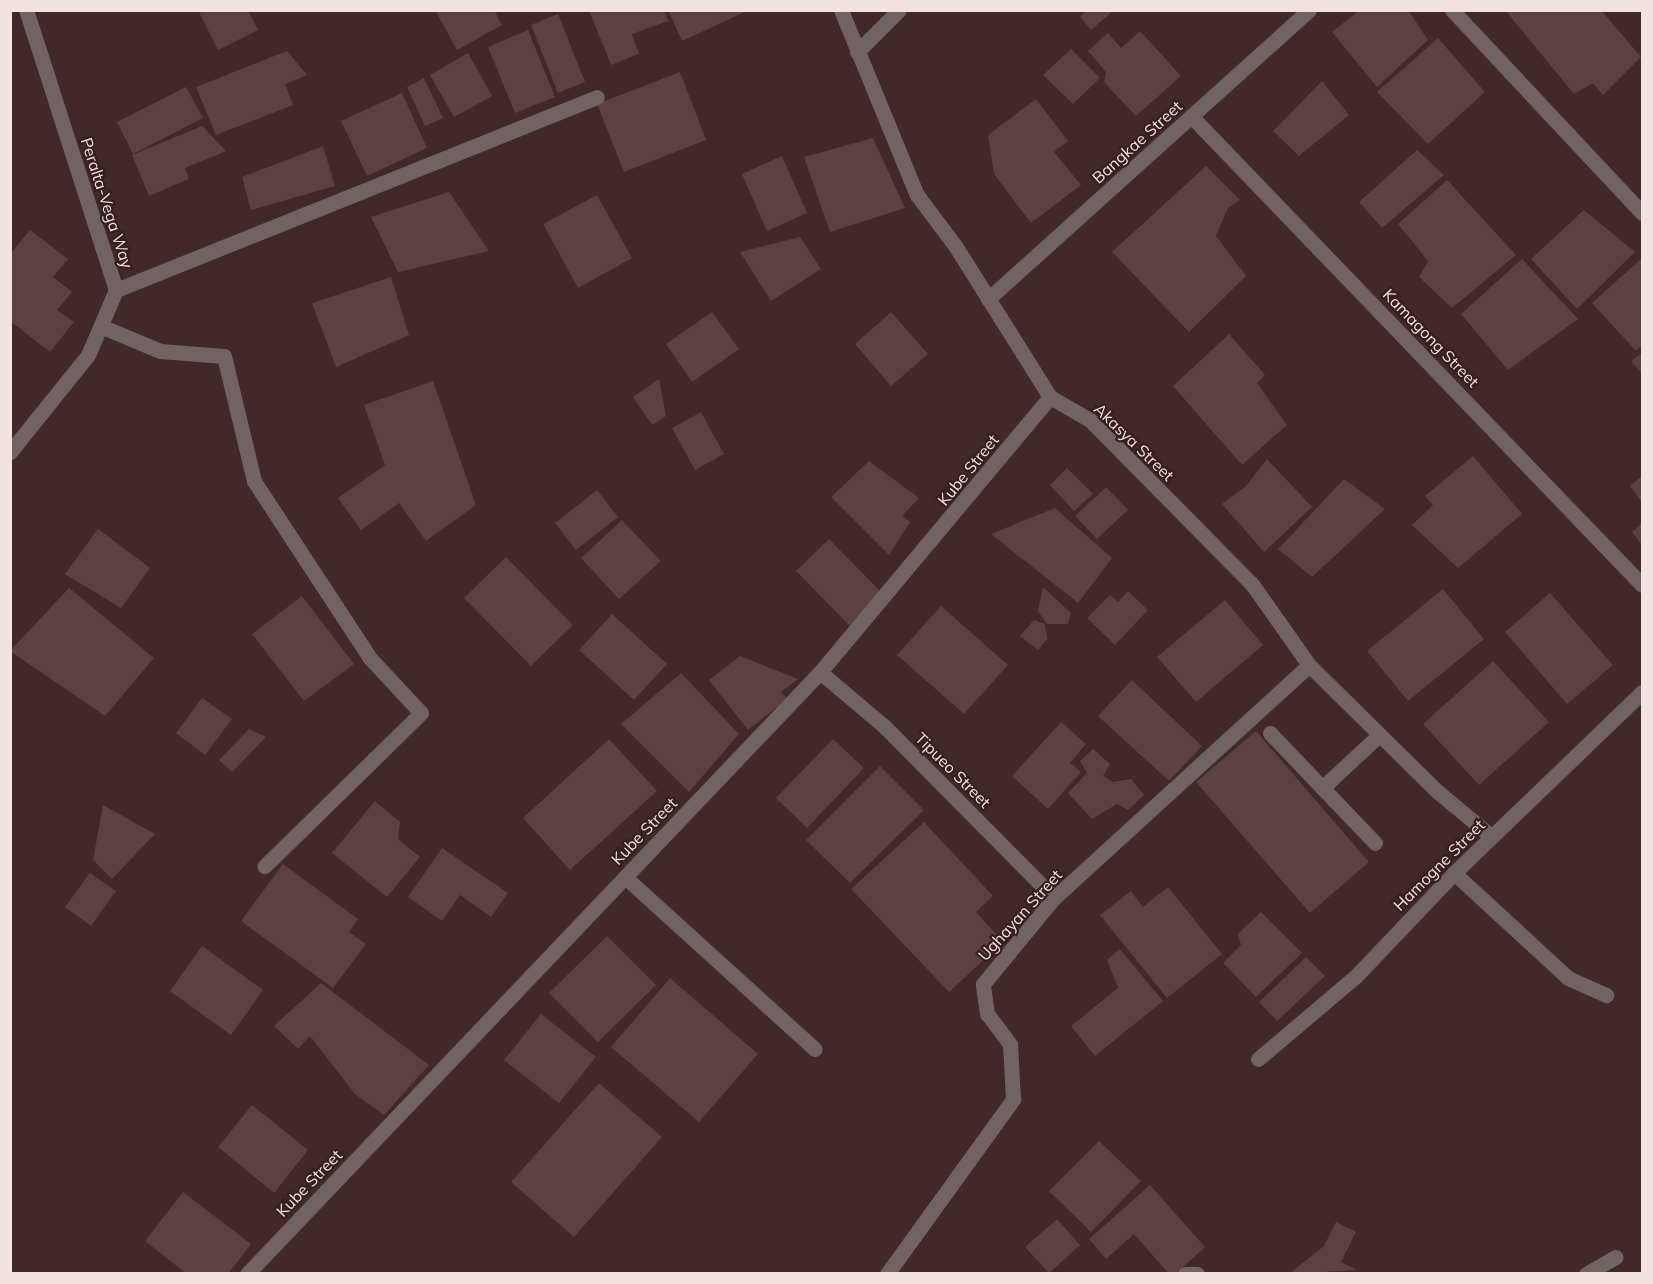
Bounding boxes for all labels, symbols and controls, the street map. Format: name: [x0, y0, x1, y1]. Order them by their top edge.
street label: Bangkae Street: [1088, 97, 1186, 187]
street label: Peralta-Vega Way: [77, 135, 137, 271]
street label: Kamagong Street: [1379, 285, 1483, 391]
street label: Akasya Street: [1090, 399, 1178, 485]
street label: Kube Street: [933, 431, 1003, 509]
street label: Tipueo Street: [911, 728, 995, 812]
street label: Kube Street: [607, 793, 681, 869]
street label: Hamogne Street: [1389, 815, 1489, 915]
street label: Ughayan Street: [974, 865, 1066, 965]
street label: Kube Street: [272, 1145, 346, 1221]

